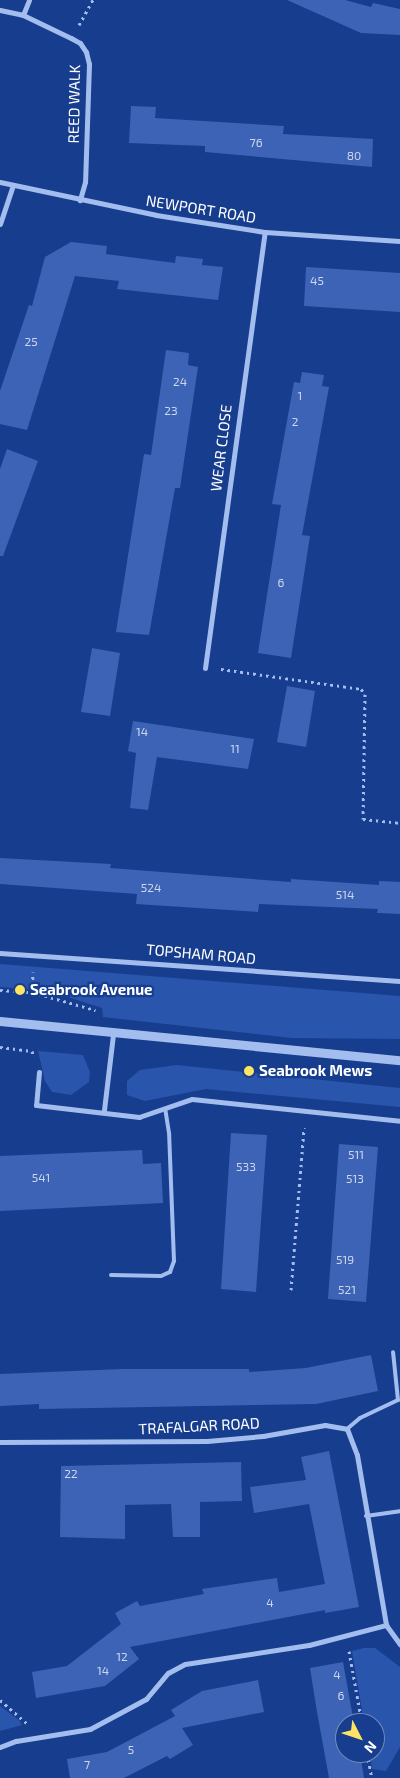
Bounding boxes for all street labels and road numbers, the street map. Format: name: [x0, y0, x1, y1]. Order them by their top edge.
street label: REED WALK: [64, 64, 84, 144]
street label: NEWPORT ROAD: [144, 191, 258, 227]
street label: WEAR CLOSE: [207, 404, 235, 492]
street label: TOPSHAM ROAD: [145, 940, 257, 968]
street label: TRAFALGAR ROAD: [138, 1414, 260, 1438]

